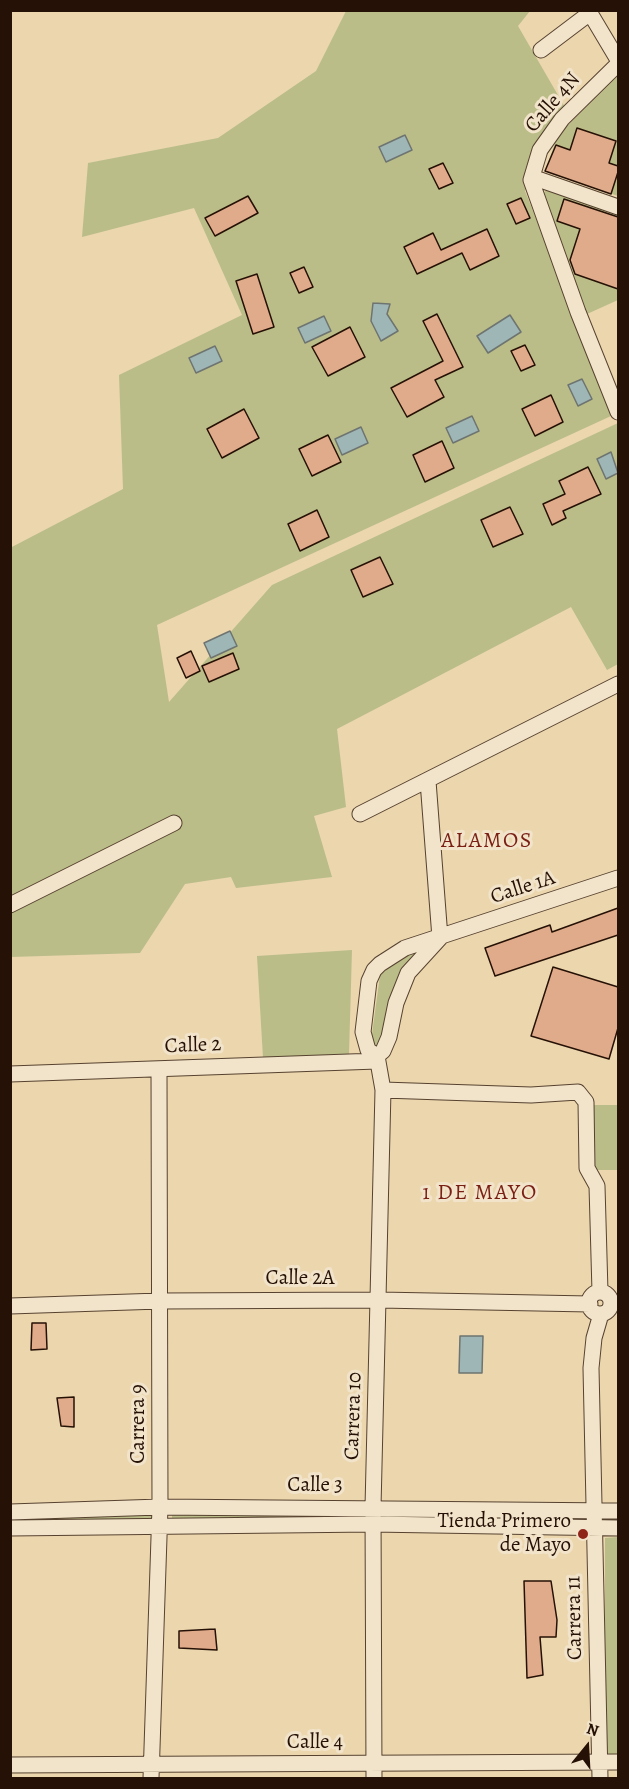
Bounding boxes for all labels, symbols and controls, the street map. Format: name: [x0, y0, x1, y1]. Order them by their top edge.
street label: Calle 4N: [520, 68, 586, 138]
district label: ALAMOS: [441, 829, 533, 855]
street label: Calle 1A: [488, 866, 558, 910]
street label: Calle 2: [164, 1032, 222, 1060]
district label: 1 DE MAYO: [422, 1181, 538, 1207]
street label: Calle 2A: [266, 1266, 334, 1292]
street label: Carrera 10: [340, 1371, 368, 1461]
street label: Carrera 9: [126, 1384, 152, 1464]
street label: Calle 3: [287, 1473, 343, 1499]
place label: Tienda Primero de Mayo: [438, 1509, 571, 1559]
marker: Tienda Primero de Mayo: [576, 1527, 590, 1541]
street label: Carrera 11: [562, 1576, 588, 1660]
north arrow: [557, 1717, 617, 1777]
text: N: [584, 1718, 602, 1742]
street label: Calle 4: [287, 1730, 343, 1756]

